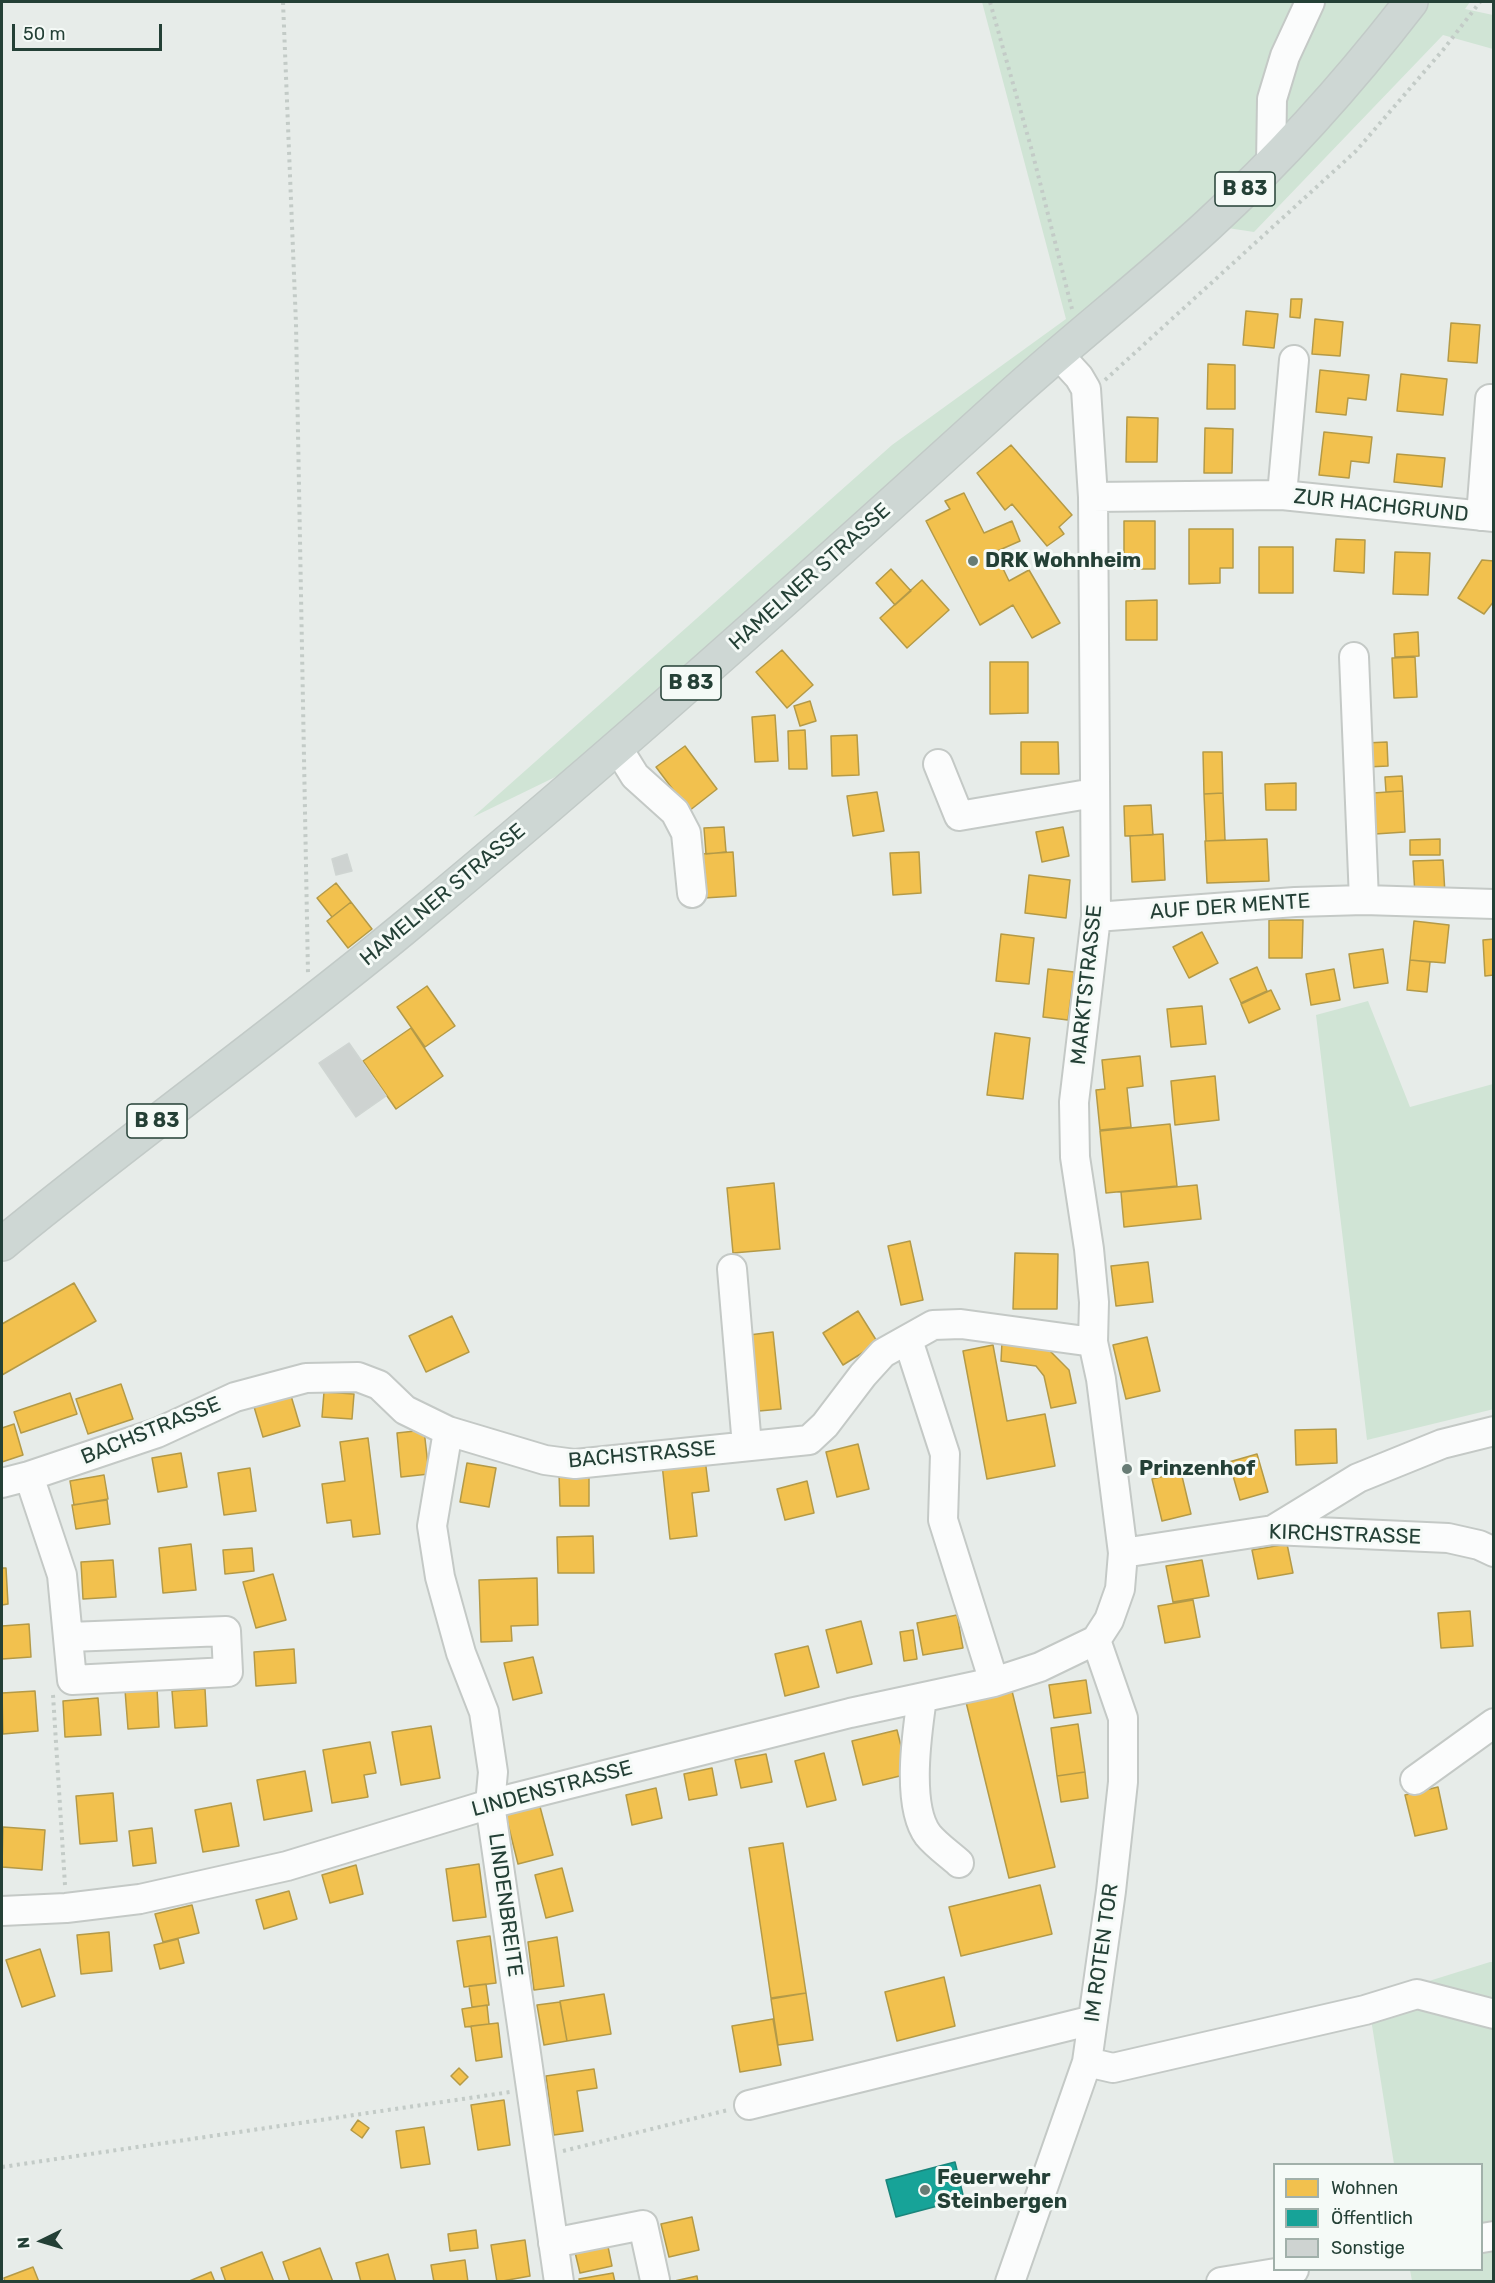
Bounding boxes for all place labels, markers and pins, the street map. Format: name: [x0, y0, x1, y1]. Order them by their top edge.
place label: DRK Wohnheim: [985, 548, 1141, 574]
marker: DRK Wohnheim: [966, 554, 980, 568]
place label: Prinzenhof: [1139, 1456, 1255, 1482]
marker: Prinzenhof: [1120, 1462, 1134, 1476]
place label: Feuerwehr Steinbergen: [937, 2165, 1067, 2215]
marker: Feuerwehr Steinbergen: [918, 2183, 932, 2197]

